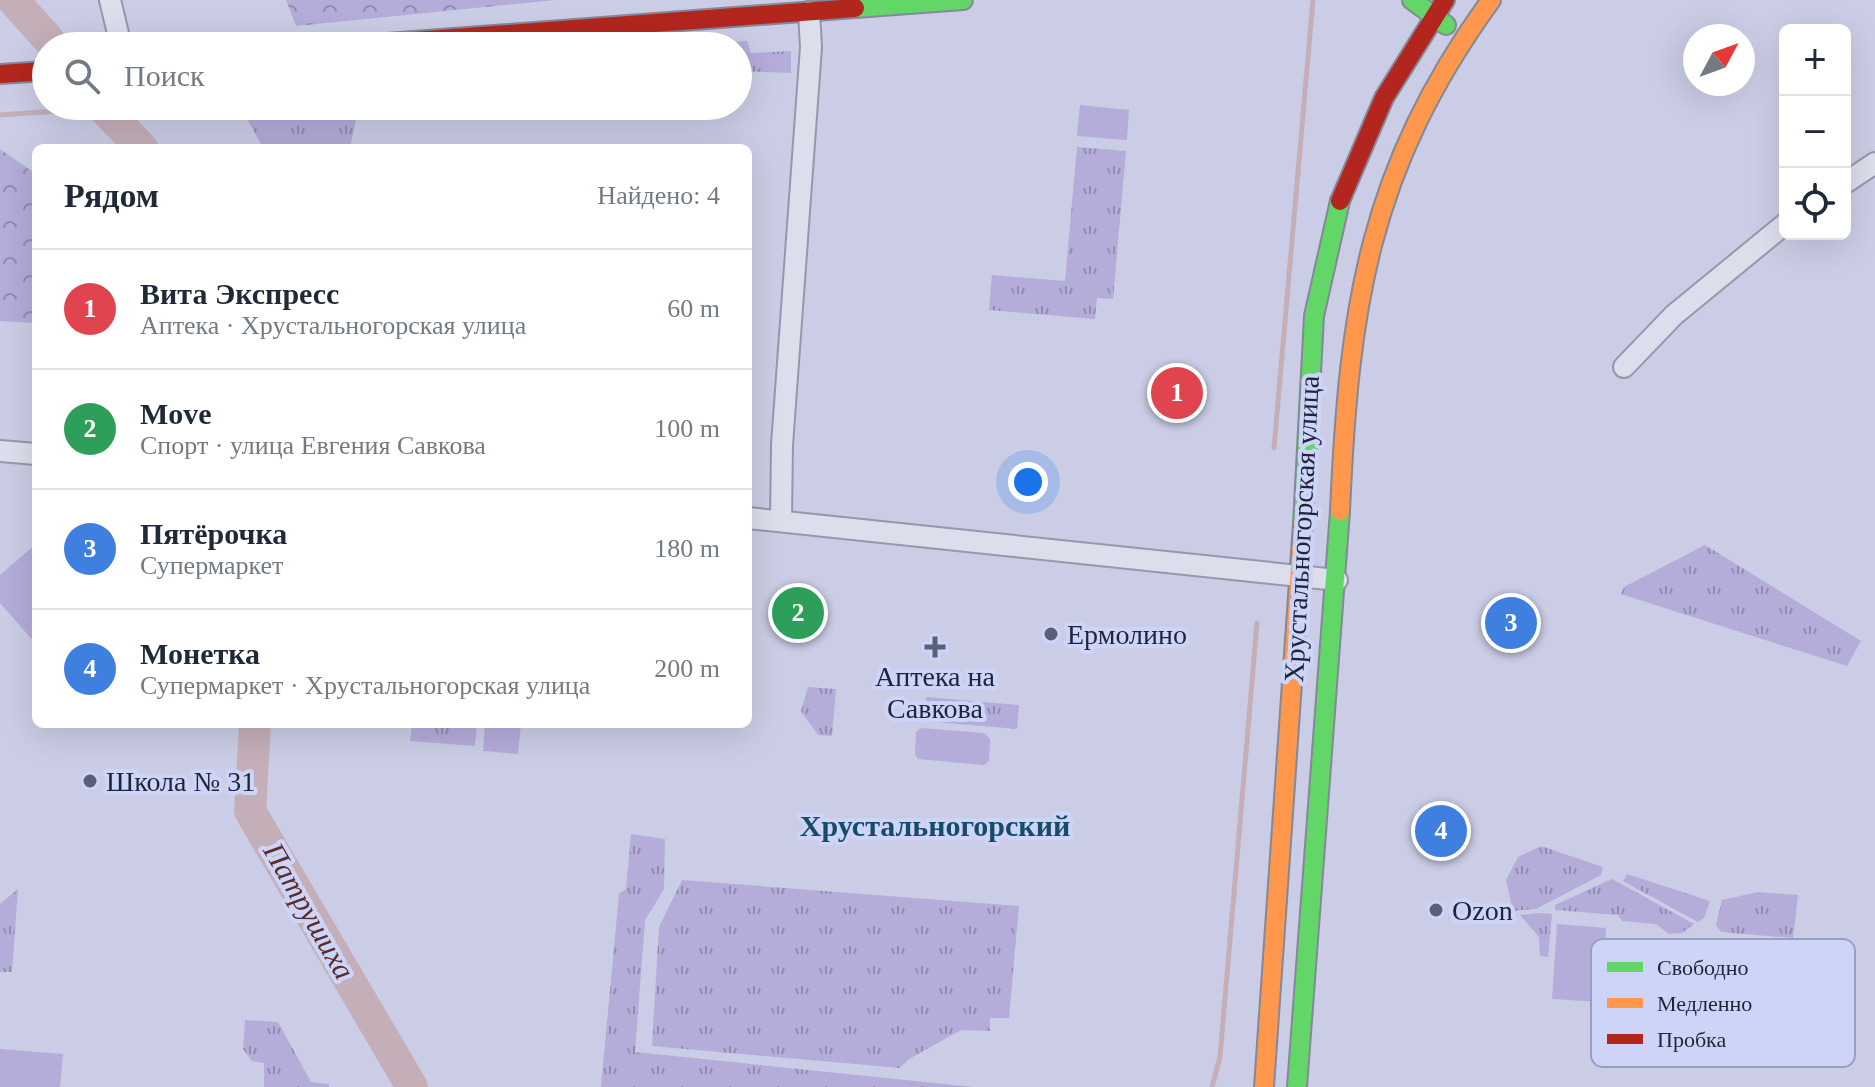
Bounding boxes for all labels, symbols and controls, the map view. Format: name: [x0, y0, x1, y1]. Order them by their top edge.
north arrow: [1683, 24, 1755, 96]
map controls: [1779, 24, 1851, 240]
button: +: [1779, 24, 1851, 96]
search box: [32, 32, 752, 120]
icon: search: [60, 54, 104, 98]
text: Поиск: [124, 59, 205, 92]
button: −: [1779, 96, 1851, 168]
button: locate: [1779, 168, 1851, 240]
text: Рядом: [64, 177, 159, 214]
text: Найдено: 4: [597, 181, 720, 210]
text: Вита Экспресс: [140, 277, 339, 310]
text: 1: [84, 294, 97, 323]
text: 60 m: [667, 294, 720, 323]
text: Аптека · Хрустальногорская улица: [140, 311, 526, 340]
pin: 1: [1151, 363, 1203, 423]
street label: Хрустальногорская улица: [1278, 374, 1325, 683]
text: Move: [140, 397, 212, 430]
text: 2: [84, 414, 97, 443]
text: 100 m: [654, 414, 720, 443]
text: Спорт · улица Евгения Савкова: [140, 431, 486, 460]
your location: [1008, 462, 1048, 502]
text: Пятёрочка: [140, 517, 287, 550]
text: 3: [84, 534, 97, 563]
text: 180 m: [654, 534, 720, 563]
text: Супермаркет: [140, 551, 283, 580]
pin: 2: [772, 583, 824, 643]
pin: 3: [1485, 593, 1537, 653]
place label: Ермолино: [1067, 619, 1187, 650]
marker: Ермолино: [1042, 625, 1060, 643]
text: Монетка: [140, 637, 260, 670]
marker: Аптека на Савкова: [926, 638, 944, 656]
text: 4: [84, 654, 97, 683]
text: 200 m: [654, 654, 720, 683]
place label: Аптека на Савкова: [875, 661, 996, 724]
text: Супермаркет · Хрустальногорская улица: [140, 671, 590, 700]
place label: Школа № 31: [106, 766, 255, 797]
marker: Школа № 31: [81, 772, 99, 790]
pin: 4: [1415, 801, 1467, 861]
district label: Хрустальногорский: [800, 809, 1070, 842]
water label: Патрушиха: [257, 836, 362, 985]
place label: Ozon: [1452, 895, 1513, 926]
marker: Ozon: [1427, 901, 1445, 919]
legend: [1591, 939, 1855, 1067]
text: Свободно: [1657, 955, 1748, 980]
text: Медленно: [1657, 991, 1752, 1016]
text: Пробка: [1657, 1027, 1726, 1052]

